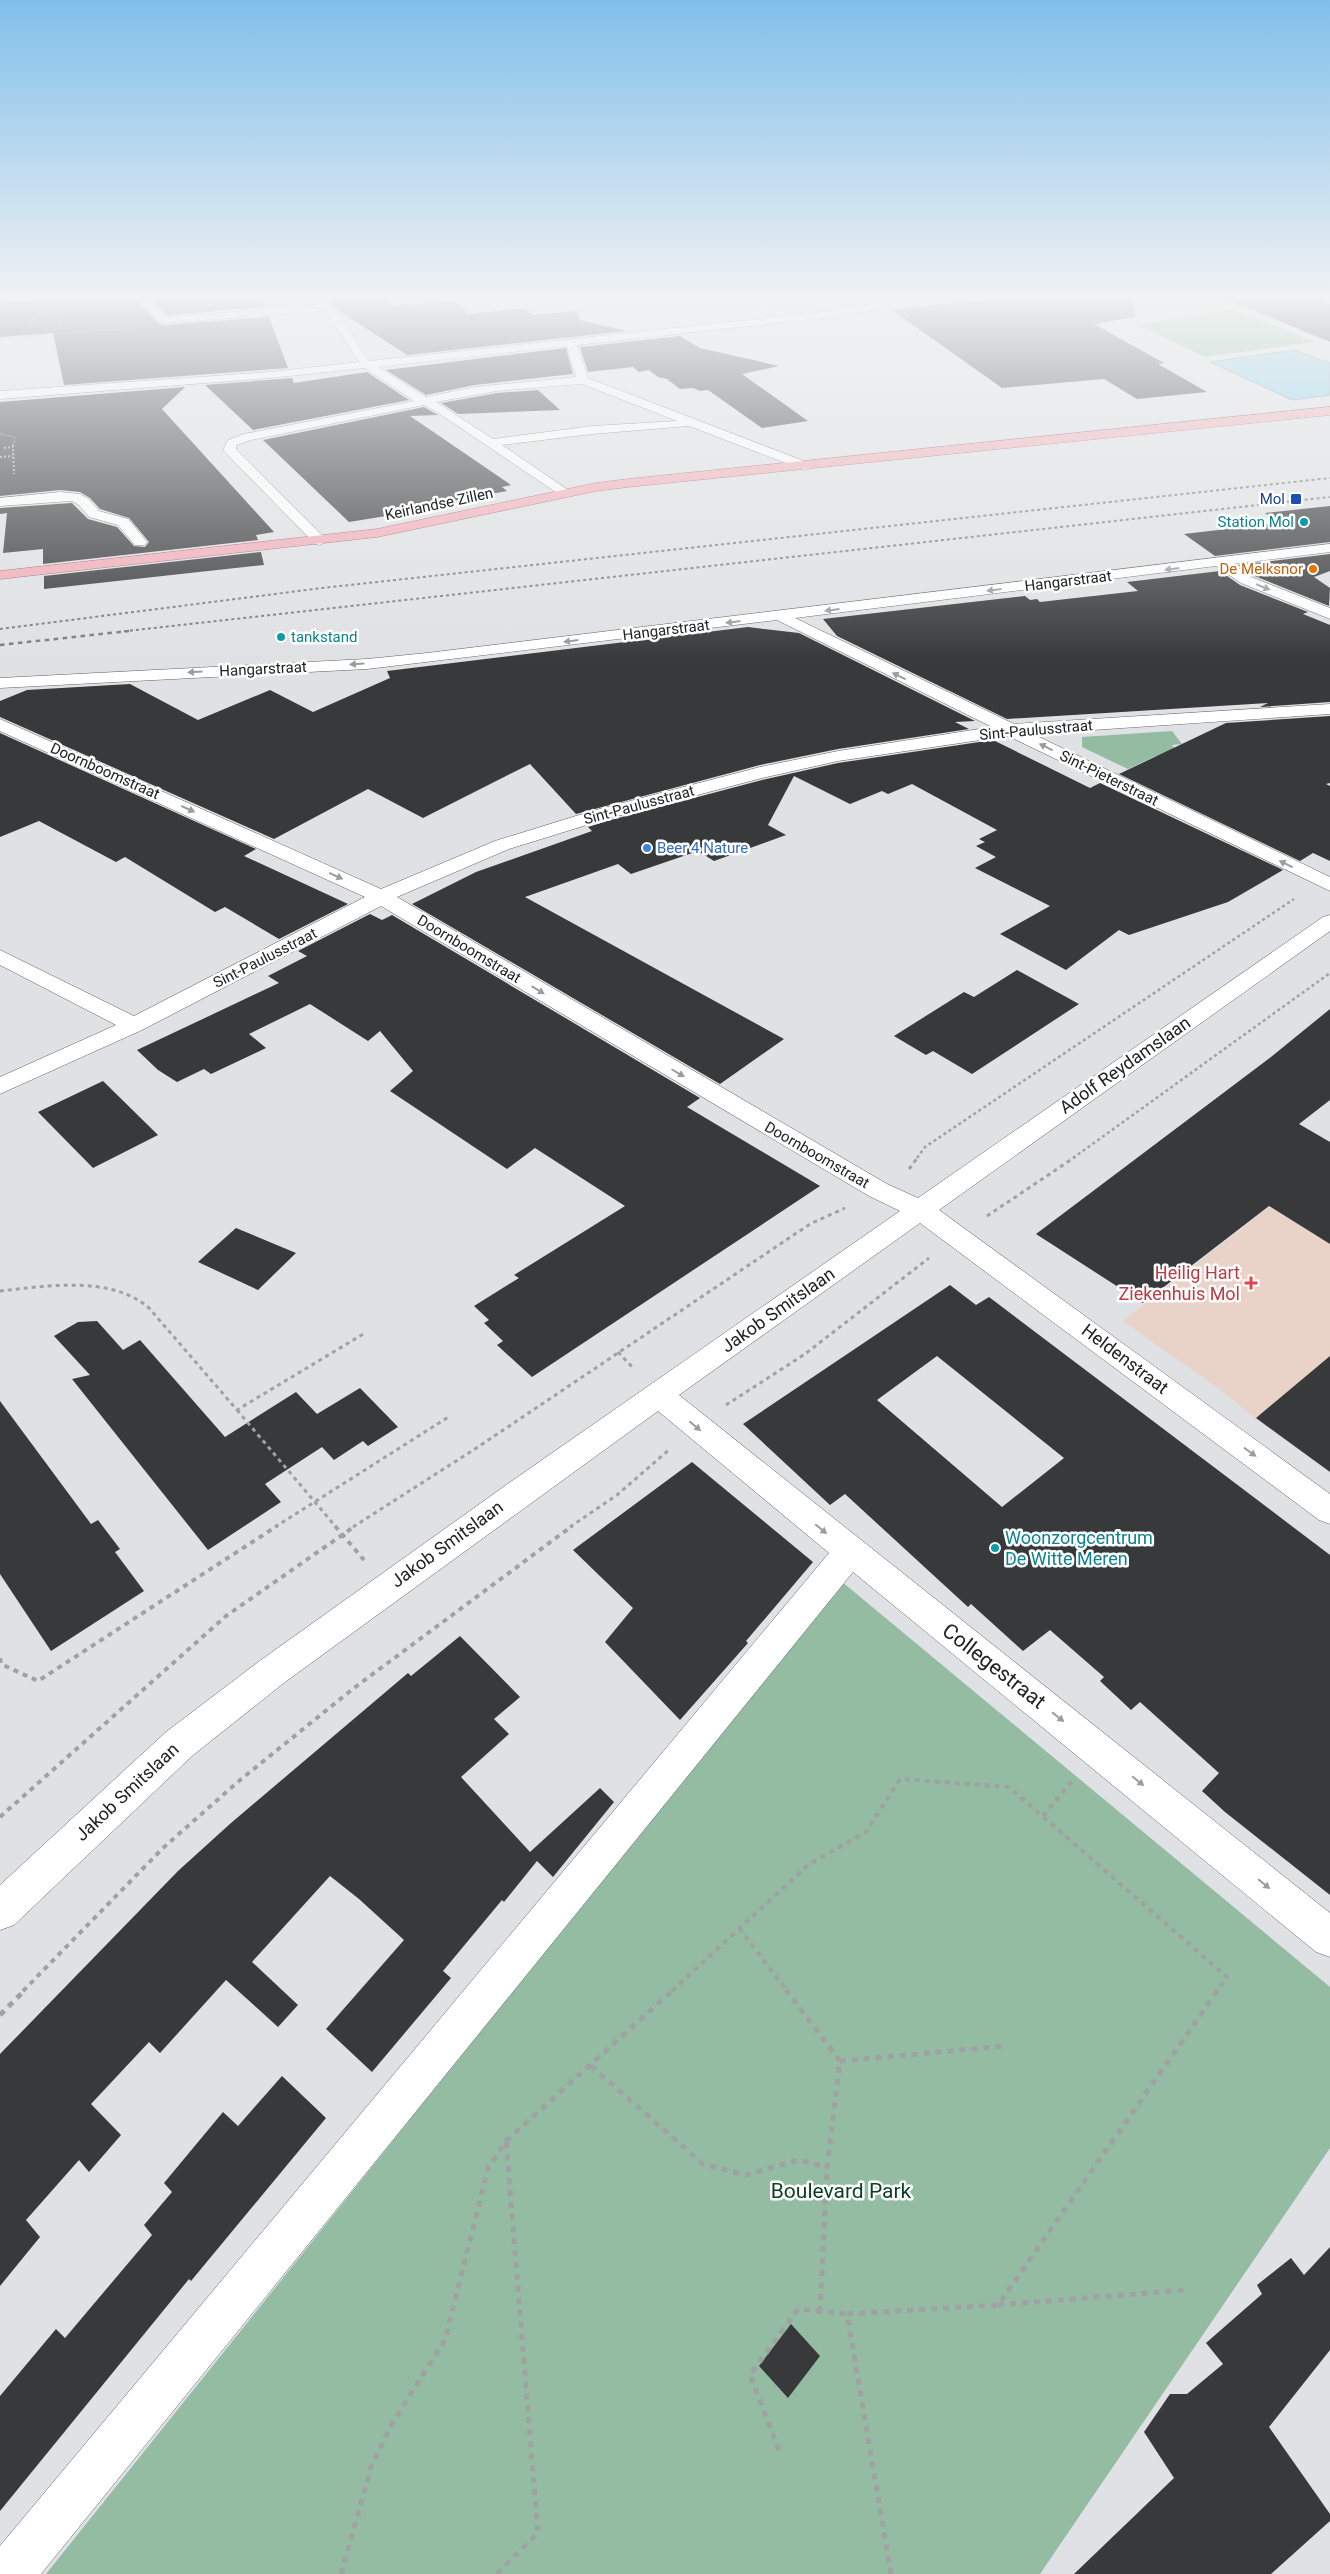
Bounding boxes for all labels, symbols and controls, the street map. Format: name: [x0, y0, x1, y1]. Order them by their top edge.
street label: Keirlandse Zillen: [383, 484, 495, 524]
place label: Mol: [1260, 490, 1285, 508]
marker: Mol: [1289, 492, 1303, 506]
place label: Station Mol: [1218, 513, 1294, 531]
marker: Station Mol: [1298, 516, 1310, 528]
place label: De Melksnor: [1220, 560, 1303, 578]
marker: De Melksnor: [1307, 563, 1319, 575]
one-way arrow: [1164, 565, 1180, 573]
street label: Hangarstraat: [1023, 567, 1113, 595]
one-way arrow: [1256, 583, 1270, 591]
one-way arrow: [985, 586, 1001, 594]
one-way arrow: [824, 606, 840, 614]
street label: Hangarstraat: [621, 616, 711, 644]
one-way arrow: [724, 618, 740, 626]
place label: tankstand: [291, 628, 358, 646]
marker: tankstand: [275, 631, 287, 643]
one-way arrow: [563, 637, 579, 645]
street label: Hangarstraat: [219, 658, 307, 680]
one-way arrow: [349, 661, 365, 669]
one-way arrow: [187, 669, 203, 677]
one-way arrow: [892, 672, 907, 680]
street label: Sint-Paulusstraat: [978, 716, 1094, 744]
street label: Doornboomstraat: [48, 739, 162, 803]
one-way arrow: [1038, 743, 1053, 751]
street label: Sint-Pieterstraat: [1057, 746, 1161, 810]
street label: Sint-Paulusstraat: [582, 782, 696, 828]
one-way arrow: [181, 805, 195, 813]
place label: Beer 4 Nature: [657, 839, 748, 857]
marker: Beer 4 Nature: [641, 842, 653, 854]
one-way arrow: [1279, 860, 1293, 868]
one-way arrow: [329, 873, 343, 881]
street label: Doornboomstraat: [414, 911, 524, 987]
street label: Sint-Paulusstraat: [210, 924, 320, 992]
one-way arrow: [531, 986, 545, 995]
street label: Adolf Reydamslaan: [1055, 1012, 1194, 1118]
one-way arrow: [671, 1068, 684, 1077]
street label: Doornboomstraat: [762, 1118, 873, 1192]
place label: Heilig Hart Ziekenhuis Mol: [1119, 1262, 1240, 1304]
street label: Jakob Smitslaan: [717, 1263, 838, 1357]
marker: Heilig Hart Ziekenhuis Mol: [1244, 1276, 1258, 1290]
street label: Heldenstraat: [1078, 1319, 1173, 1398]
one-way arrow: [688, 1421, 701, 1432]
one-way arrow: [1243, 1447, 1257, 1457]
street label: Jakob Smitslaan: [386, 1496, 507, 1591]
one-way arrow: [815, 1523, 828, 1534]
place label: Woonzorgcentrum De Witte Meren: [1005, 1527, 1153, 1569]
marker: Woonzorgcentrum De Witte Meren: [989, 1542, 1001, 1554]
street label: Collegestraat: [938, 1618, 1050, 1714]
one-way arrow: [1051, 1712, 1064, 1723]
street label: Jakob Smitslaan: [71, 1738, 183, 1845]
one-way arrow: [1131, 1776, 1144, 1787]
one-way arrow: [1257, 1879, 1270, 1890]
park label: Boulevard Park: [771, 2179, 912, 2203]

